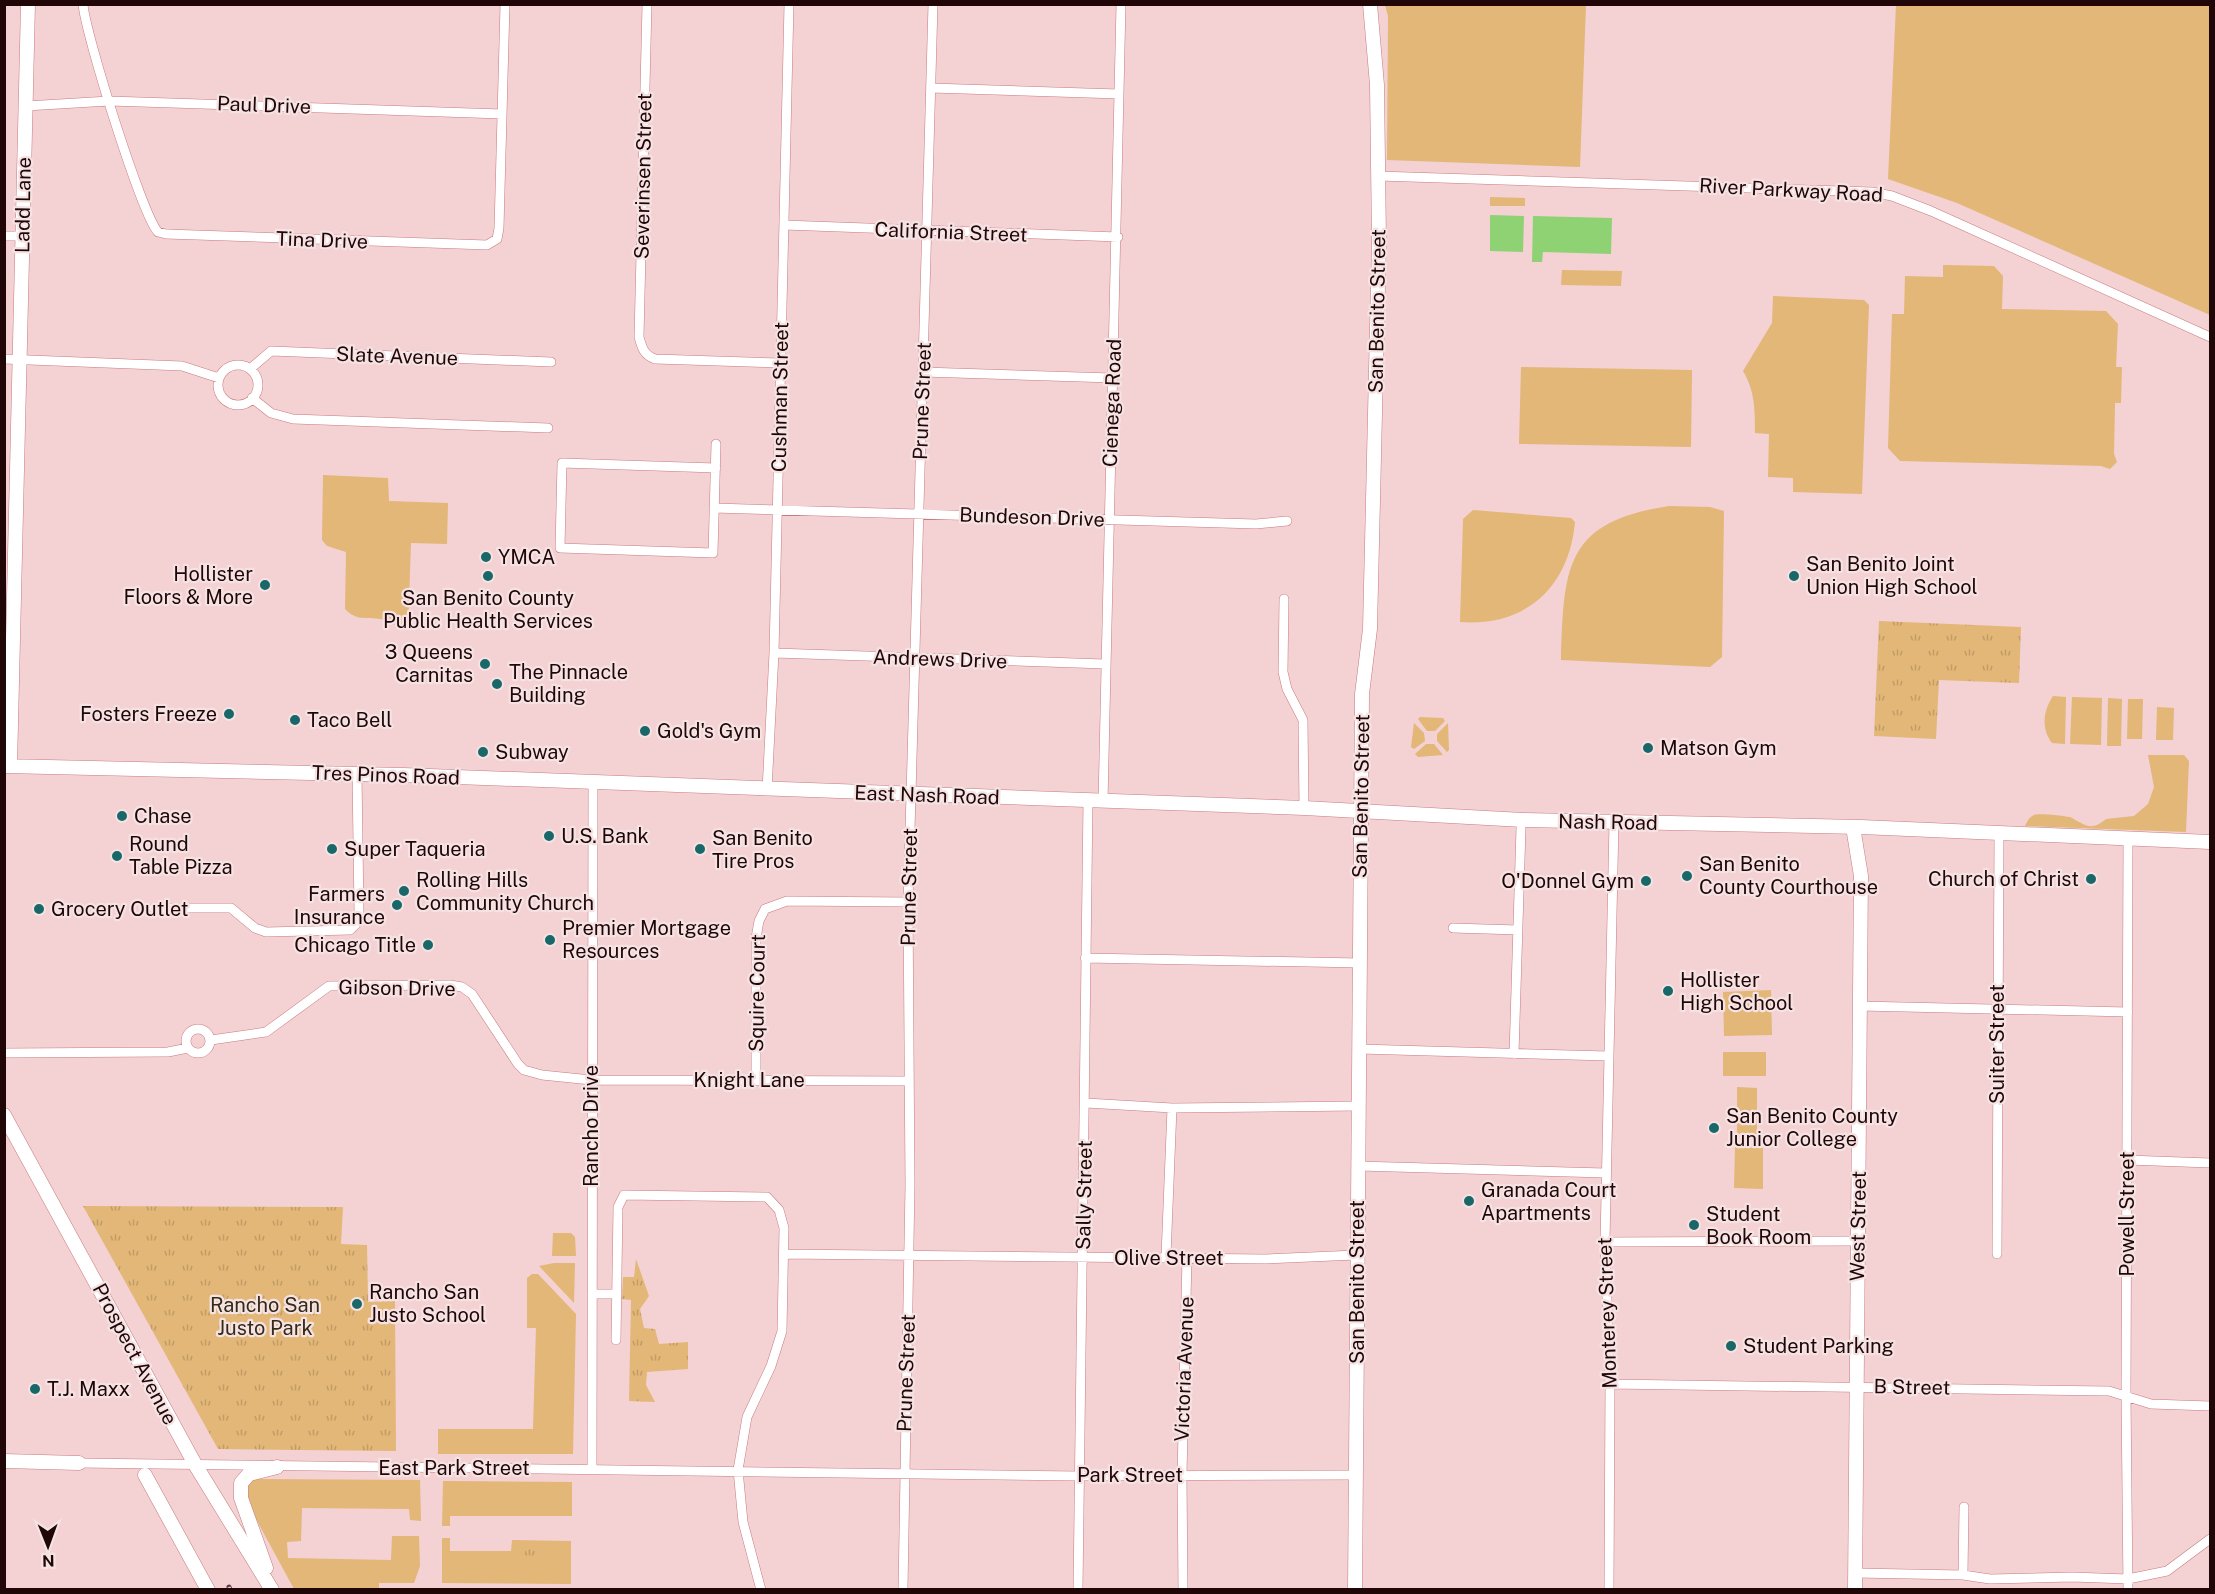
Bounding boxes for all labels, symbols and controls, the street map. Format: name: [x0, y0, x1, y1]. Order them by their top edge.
street label: Paul Drive: [217, 91, 311, 119]
street label: Severinsen Street: [630, 93, 656, 259]
street label: Ladd Lane: [10, 157, 36, 253]
street label: River Parkway Road: [1698, 173, 1884, 207]
street label: California Street: [874, 217, 1028, 247]
street label: Tina Drive: [275, 226, 369, 254]
street label: San Benito Street: [1364, 229, 1390, 393]
street label: Cushman Street: [767, 322, 793, 472]
street label: Cienega Road: [1098, 338, 1126, 468]
street label: Prune Street: [908, 341, 936, 461]
street label: Slate Avenue: [335, 342, 459, 370]
street label: Bundeson Drive: [959, 502, 1105, 532]
place label: YMCA: [498, 545, 556, 569]
marker: YMCA: [479, 550, 493, 564]
place label: San Benito Joint Union High School: [1806, 552, 1978, 599]
place label: Hollister Floors & More: [123, 562, 253, 609]
marker: San Benito County Public Health Services: [481, 569, 495, 583]
marker: San Benito Joint Union High School: [1787, 569, 1801, 583]
marker: Hollister Floors & More: [258, 578, 272, 592]
place label: San Benito County Public Health Services: [383, 586, 593, 633]
place label: 3 Queens Carnitas: [385, 640, 473, 687]
street label: Andrews Drive: [872, 645, 1008, 673]
marker: 3 Queens Carnitas: [478, 657, 492, 671]
place label: The Pinnacle Building: [509, 660, 628, 707]
marker: The Pinnacle Building: [490, 677, 504, 691]
place label: Fosters Freeze: [80, 702, 217, 726]
marker: Fosters Freeze: [222, 707, 236, 721]
place label: Taco Bell: [307, 708, 392, 732]
marker: Taco Bell: [288, 713, 302, 727]
street label: San Benito Street: [1348, 714, 1374, 878]
place label: Gold's Gym: [657, 719, 761, 743]
marker: Gold's Gym: [638, 724, 652, 738]
place label: Matson Gym: [1660, 736, 1777, 760]
place label: Subway: [495, 740, 569, 764]
marker: Matson Gym: [1641, 741, 1655, 755]
marker: Subway: [476, 745, 490, 759]
street label: Tres Pinos Road: [312, 760, 460, 790]
street label: East Nash Road: [854, 780, 1000, 810]
place label: Chase: [134, 804, 192, 828]
marker: Chase: [115, 809, 129, 823]
street label: Nash Road: [1558, 809, 1658, 835]
place label: U.S. Bank: [561, 824, 649, 848]
place label: San Benito Tire Pros: [712, 826, 813, 873]
street label: Prune Street: [896, 828, 922, 946]
marker: U.S. Bank: [542, 829, 556, 843]
place label: Round Table Pizza: [129, 832, 233, 879]
place label: Super Taqueria: [344, 837, 486, 861]
marker: Super Taqueria: [325, 842, 339, 856]
marker: San Benito Tire Pros: [693, 842, 707, 856]
marker: Round Table Pizza: [110, 849, 124, 863]
place label: San Benito County Courthouse: [1699, 852, 1878, 899]
place label: Church of Christ: [1928, 867, 2079, 891]
place label: Rolling Hills Community Church: [416, 868, 594, 915]
place label: O'Donnel Gym: [1501, 869, 1634, 893]
marker: San Benito County Courthouse: [1680, 869, 1694, 883]
marker: Church of Christ: [2084, 872, 2098, 886]
marker: O'Donnel Gym: [1639, 874, 1653, 888]
place label: Farmers Insurance: [294, 882, 385, 929]
marker: Rolling Hills Community Church: [397, 884, 411, 898]
place label: Grocery Outlet: [51, 897, 189, 921]
marker: Farmers Insurance: [390, 898, 404, 912]
marker: Grocery Outlet: [32, 902, 46, 916]
place label: Premier Mortgage Resources: [562, 916, 731, 963]
place label: Chicago Title: [294, 933, 416, 957]
marker: Premier Mortgage Resources: [543, 933, 557, 947]
street label: Squire Court: [744, 934, 770, 1052]
marker: Chicago Title: [421, 938, 435, 952]
place label: Hollister High School: [1680, 968, 1793, 1015]
street label: Gibson Drive: [338, 975, 456, 1001]
marker: Hollister High School: [1661, 984, 1675, 998]
street label: Suiter Street: [1985, 984, 2009, 1104]
street label: Rancho Drive: [579, 1065, 603, 1187]
street label: Knight Lane: [693, 1068, 805, 1092]
place label: San Benito County Junior College: [1726, 1104, 1898, 1151]
marker: San Benito County Junior College: [1707, 1121, 1721, 1135]
street label: Sally Street: [1071, 1140, 1097, 1250]
street label: Powell Street: [2115, 1151, 2139, 1277]
street label: West Street: [1845, 1171, 1871, 1281]
place label: Granada Court Apartments: [1481, 1178, 1617, 1225]
marker: Granada Court Apartments: [1462, 1194, 1476, 1208]
street label: San Benito Street: [1345, 1200, 1369, 1364]
place label: Student Book Room: [1706, 1202, 1811, 1249]
marker: Student Book Room: [1687, 1218, 1701, 1232]
street label: Monterey Street: [1592, 1237, 1622, 1389]
street label: Olive Street: [1114, 1246, 1224, 1270]
street label: Prospect Avenue: [88, 1279, 182, 1429]
place label: Rancho San Justo School: [369, 1280, 486, 1327]
park label: Rancho San Justo Park: [210, 1293, 320, 1340]
street label: Victoria Avenue: [1169, 1296, 1199, 1442]
marker: Rancho San Justo School: [350, 1297, 364, 1311]
street label: Prune Street: [892, 1313, 920, 1433]
place label: Student Parking: [1743, 1334, 1894, 1358]
marker: Student Parking: [1724, 1339, 1738, 1353]
street label: B Street: [1873, 1374, 1951, 1400]
place label: T.J. Maxx: [47, 1377, 130, 1401]
marker: T.J. Maxx: [28, 1382, 42, 1396]
street label: East Park Street: [378, 1456, 530, 1480]
street label: Park Street: [1077, 1463, 1183, 1487]
north arrow: [18, 1516, 78, 1576]
text: N: [42, 1551, 55, 1570]

